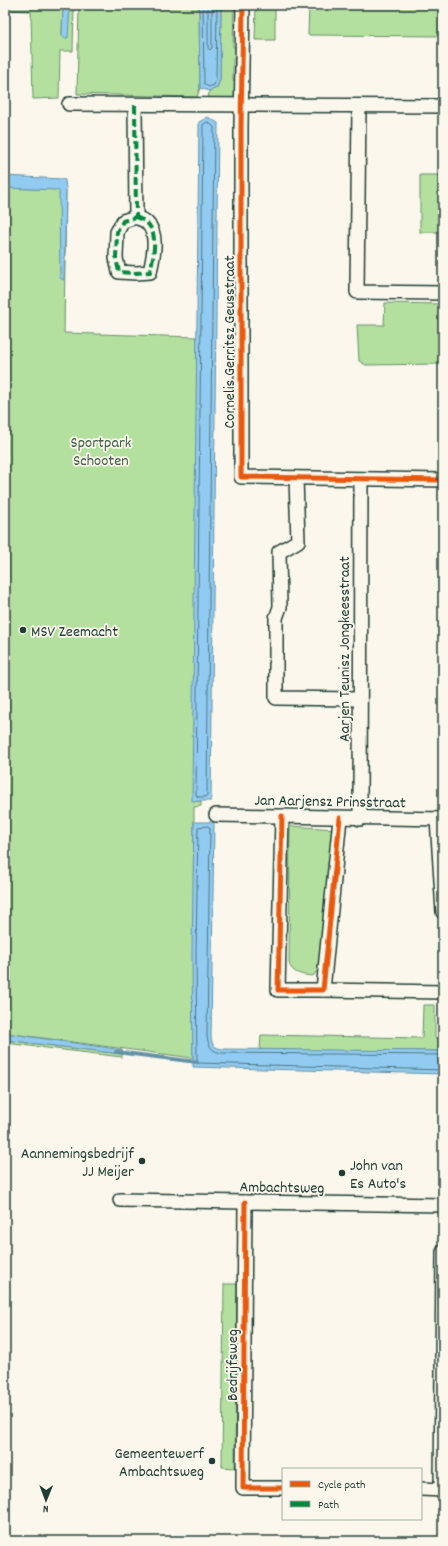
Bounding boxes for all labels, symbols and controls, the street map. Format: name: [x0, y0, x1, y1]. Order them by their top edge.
street label: Cornelis Gerritsz Geusstraat: [219, 255, 242, 429]
park label: Sportpark Schooten: [71, 432, 131, 473]
street label: Aarjen Teunisz Jongkeesstraat: [334, 556, 357, 742]
place label: MSV Zeemacht: [31, 621, 118, 644]
marker: MSV Zeemacht: [18, 625, 28, 635]
street label: Jan Aarjensz Prinsstraat: [254, 790, 406, 815]
place label: Aannemingsbedrijf JJ Meijer: [21, 1143, 134, 1184]
place label: John van Es Auto's: [350, 1155, 406, 1196]
marker: Aannemingsbedrijf JJ Meijer: [137, 1156, 147, 1166]
marker: John van Es Auto's: [337, 1168, 347, 1178]
street label: Ambachtsweg: [239, 1176, 325, 1201]
street label: Bedrijfsweg: [222, 1329, 245, 1401]
place label: Gemeentewerf Ambachtsweg: [115, 1443, 204, 1484]
marker: Gemeentewerf Ambachtsweg: [207, 1456, 217, 1466]
legend: [282, 1468, 422, 1520]
text: Cycle path: [318, 1477, 366, 1494]
north arrow: [26, 1480, 66, 1520]
text: Path: [318, 1497, 339, 1514]
text: N: [42, 1500, 49, 1516]

